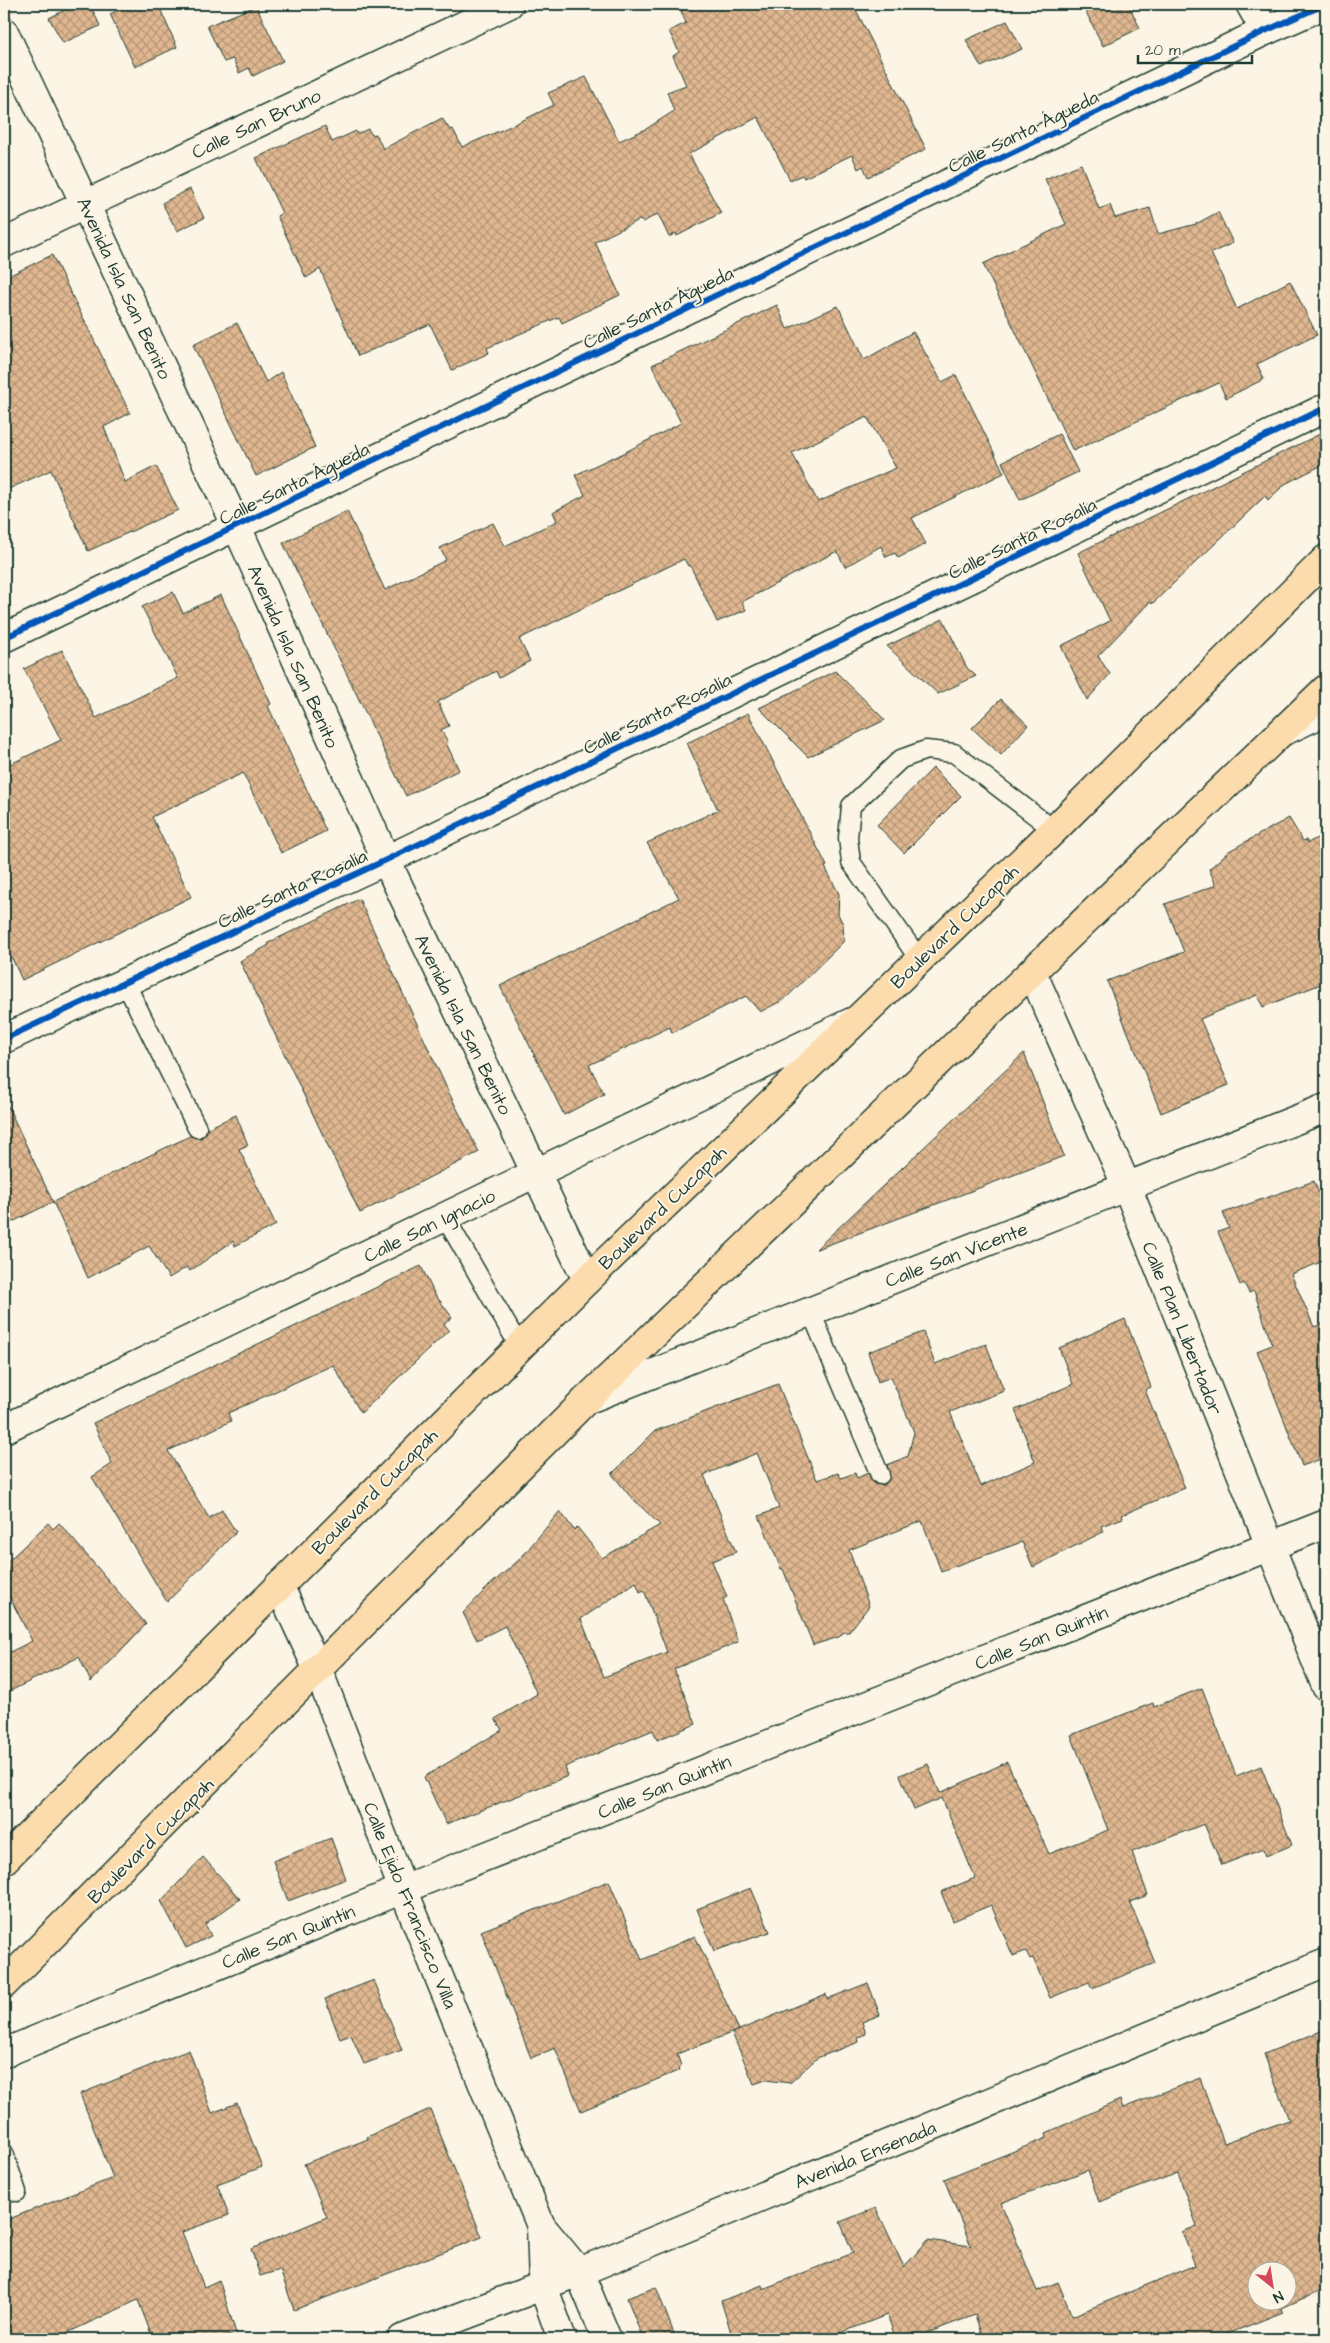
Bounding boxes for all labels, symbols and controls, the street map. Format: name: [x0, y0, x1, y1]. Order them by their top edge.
scale bar: [1138, 32, 1251, 64]
text: 20 m: [1145, 40, 1181, 61]
street label: Calle San Bruno: [188, 82, 326, 166]
street label: Calle Santa Águeda: [944, 84, 1104, 181]
street label: Avenida Isla San Benito: [70, 193, 178, 384]
street label: Calle Santa Águeda: [579, 260, 739, 357]
street label: Calle Santa Águeda: [215, 436, 375, 533]
street label: Calle Santa Rosalía: [944, 491, 1102, 587]
street label: Avenida Isla San Benito: [240, 561, 345, 753]
street label: Calle Santa Rosalía: [579, 666, 737, 762]
street label: Calle Santa Rosalía: [213, 843, 372, 936]
street label: Boulevard Cucapah: [885, 858, 1026, 995]
street label: Avenida Isla San Benito: [407, 930, 518, 1120]
street label: Boulevard Cucapah: [593, 1139, 734, 1276]
street label: Calle San Ignacio: [359, 1183, 501, 1271]
street label: Calle San Vicente: [881, 1216, 1032, 1295]
street label: Calle Plan Libertador: [1135, 1238, 1229, 1420]
street label: Boulevard Cucapah: [306, 1422, 445, 1561]
street label: Calle San Quintín: [971, 1599, 1112, 1677]
street label: Calle San Quintín: [594, 1748, 735, 1826]
street label: Boulevard Cucapah: [82, 1771, 221, 1910]
street label: Calle Ejido Francisco Villa: [356, 1798, 464, 2013]
street label: Calle San Quintín: [218, 1898, 359, 1976]
street label: Avenida Ensenada: [791, 2115, 941, 2196]
north arrow: [1248, 2260, 1298, 2310]
text: N: [1269, 2286, 1287, 2307]

